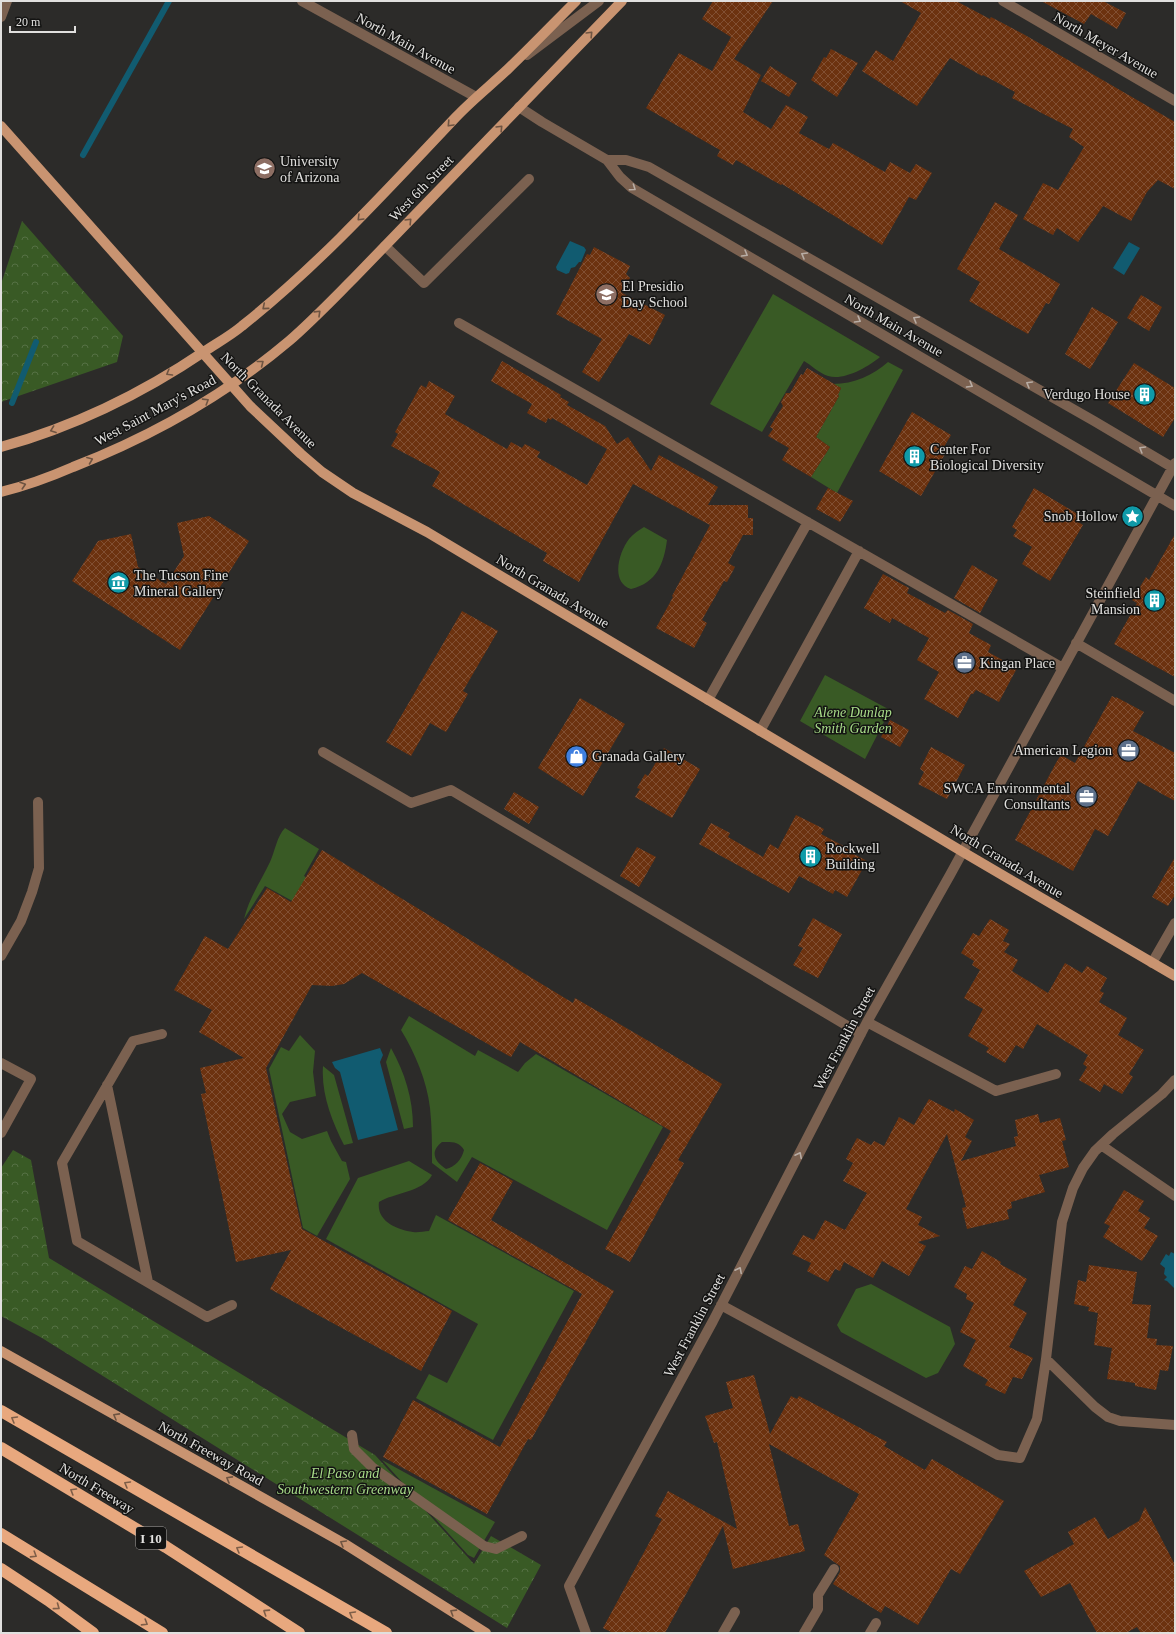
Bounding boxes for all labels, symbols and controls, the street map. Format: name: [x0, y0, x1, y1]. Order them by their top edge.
scale bar: [10, 8, 75, 34]
street label: North Meyer Avenue: [1051, 9, 1161, 81]
street label: North Main Avenue: [354, 10, 458, 77]
text: 20 m: [16, 15, 41, 29]
one-way arrow: [585, 31, 593, 39]
one-way arrow: [447, 119, 454, 127]
one-way arrow: [495, 125, 503, 133]
street label: West 6th Street: [386, 152, 456, 224]
place label: University of Arizona: [280, 154, 340, 185]
school or university icon: University of Arizona: [251, 156, 277, 182]
one-way arrow: [629, 183, 636, 190]
one-way arrow: [357, 213, 365, 221]
one-way arrow: [404, 218, 412, 226]
one-way arrow: [741, 249, 748, 257]
one-way arrow: [800, 252, 808, 259]
place label: El Presidio Day School: [622, 279, 688, 310]
school or university icon: El Presidio Day School: [594, 281, 620, 307]
street label: North Main Avenue: [842, 291, 946, 360]
one-way arrow: [262, 302, 269, 309]
one-way arrow: [313, 311, 321, 318]
one-way arrow: [853, 315, 861, 322]
one-way arrow: [913, 317, 920, 324]
street label: North Granada Avenue: [218, 350, 319, 451]
one-way arrow: [257, 360, 264, 368]
one-way arrow: [166, 369, 173, 376]
street label: West Saint Mary's Road: [92, 372, 218, 449]
one-way arrow: [966, 380, 973, 388]
one-way arrow: [1026, 381, 1033, 388]
building icon: Verdugo House: [1132, 381, 1158, 407]
place label: Verdugo House: [1043, 387, 1130, 402]
one-way arrow: [202, 398, 209, 406]
one-way arrow: [49, 426, 56, 434]
place label: Center For Biological Diversity: [930, 442, 1044, 473]
building icon: Center For Biological Diversity: [902, 444, 928, 470]
one-way arrow: [1139, 447, 1146, 454]
one-way arrow: [87, 457, 94, 465]
one-way arrow: [19, 481, 26, 490]
place icon: Snob Hollow: [1120, 503, 1146, 529]
place label: Snob Hollow: [1044, 509, 1119, 524]
street label: North Granada Avenue: [494, 552, 612, 631]
place label: The Tucson Fine Mineral Gallery: [134, 568, 228, 599]
museum icon: The Tucson Fine Mineral Gallery: [106, 570, 132, 596]
place label: Steinfield Mansion: [1086, 586, 1140, 617]
building icon: Steinfield Mansion: [1142, 588, 1168, 614]
office icon: Kingan Place: [952, 650, 978, 676]
place label: Kingan Place: [980, 656, 1055, 671]
park label: Alene Dunlap Smith Garden: [813, 705, 892, 736]
office icon: American Legion: [1115, 737, 1141, 763]
shop icon: Granada Gallery: [564, 743, 590, 769]
place label: American Legion: [1014, 743, 1112, 758]
place label: Granada Gallery: [592, 749, 685, 764]
place label: SWCA Environmental Consultants: [944, 781, 1070, 812]
office icon: SWCA Environmental Consultants: [1073, 783, 1099, 809]
street label: North Granada Avenue: [948, 822, 1066, 901]
place label: Rockwell Building: [826, 841, 880, 872]
building icon: Rockwell Building: [798, 843, 824, 869]
street label: West Franklin Street: [811, 984, 878, 1092]
one-way arrow: [794, 1152, 802, 1159]
one-way arrow: [735, 1267, 742, 1275]
street label: West Franklin Street: [661, 1271, 728, 1379]
one-way arrow: [113, 1413, 120, 1420]
one-way arrow: [11, 1417, 18, 1424]
street label: North Freeway Road: [156, 1418, 266, 1488]
street label: North Freeway: [57, 1460, 137, 1517]
park label: El Paso and Southwestern Greenway: [277, 1466, 414, 1497]
one-way arrow: [226, 1477, 234, 1484]
one-way arrow: [124, 1481, 131, 1488]
one-way arrow: [70, 1488, 77, 1495]
road number: I 10: [136, 1527, 166, 1549]
one-way arrow: [340, 1541, 347, 1548]
one-way arrow: [236, 1546, 244, 1553]
one-way arrow: [30, 1550, 37, 1557]
one-way arrow: [52, 1602, 59, 1609]
one-way arrow: [263, 1609, 270, 1617]
one-way arrow: [450, 1609, 457, 1617]
one-way arrow: [349, 1611, 356, 1618]
one-way arrow: [141, 1618, 148, 1625]

